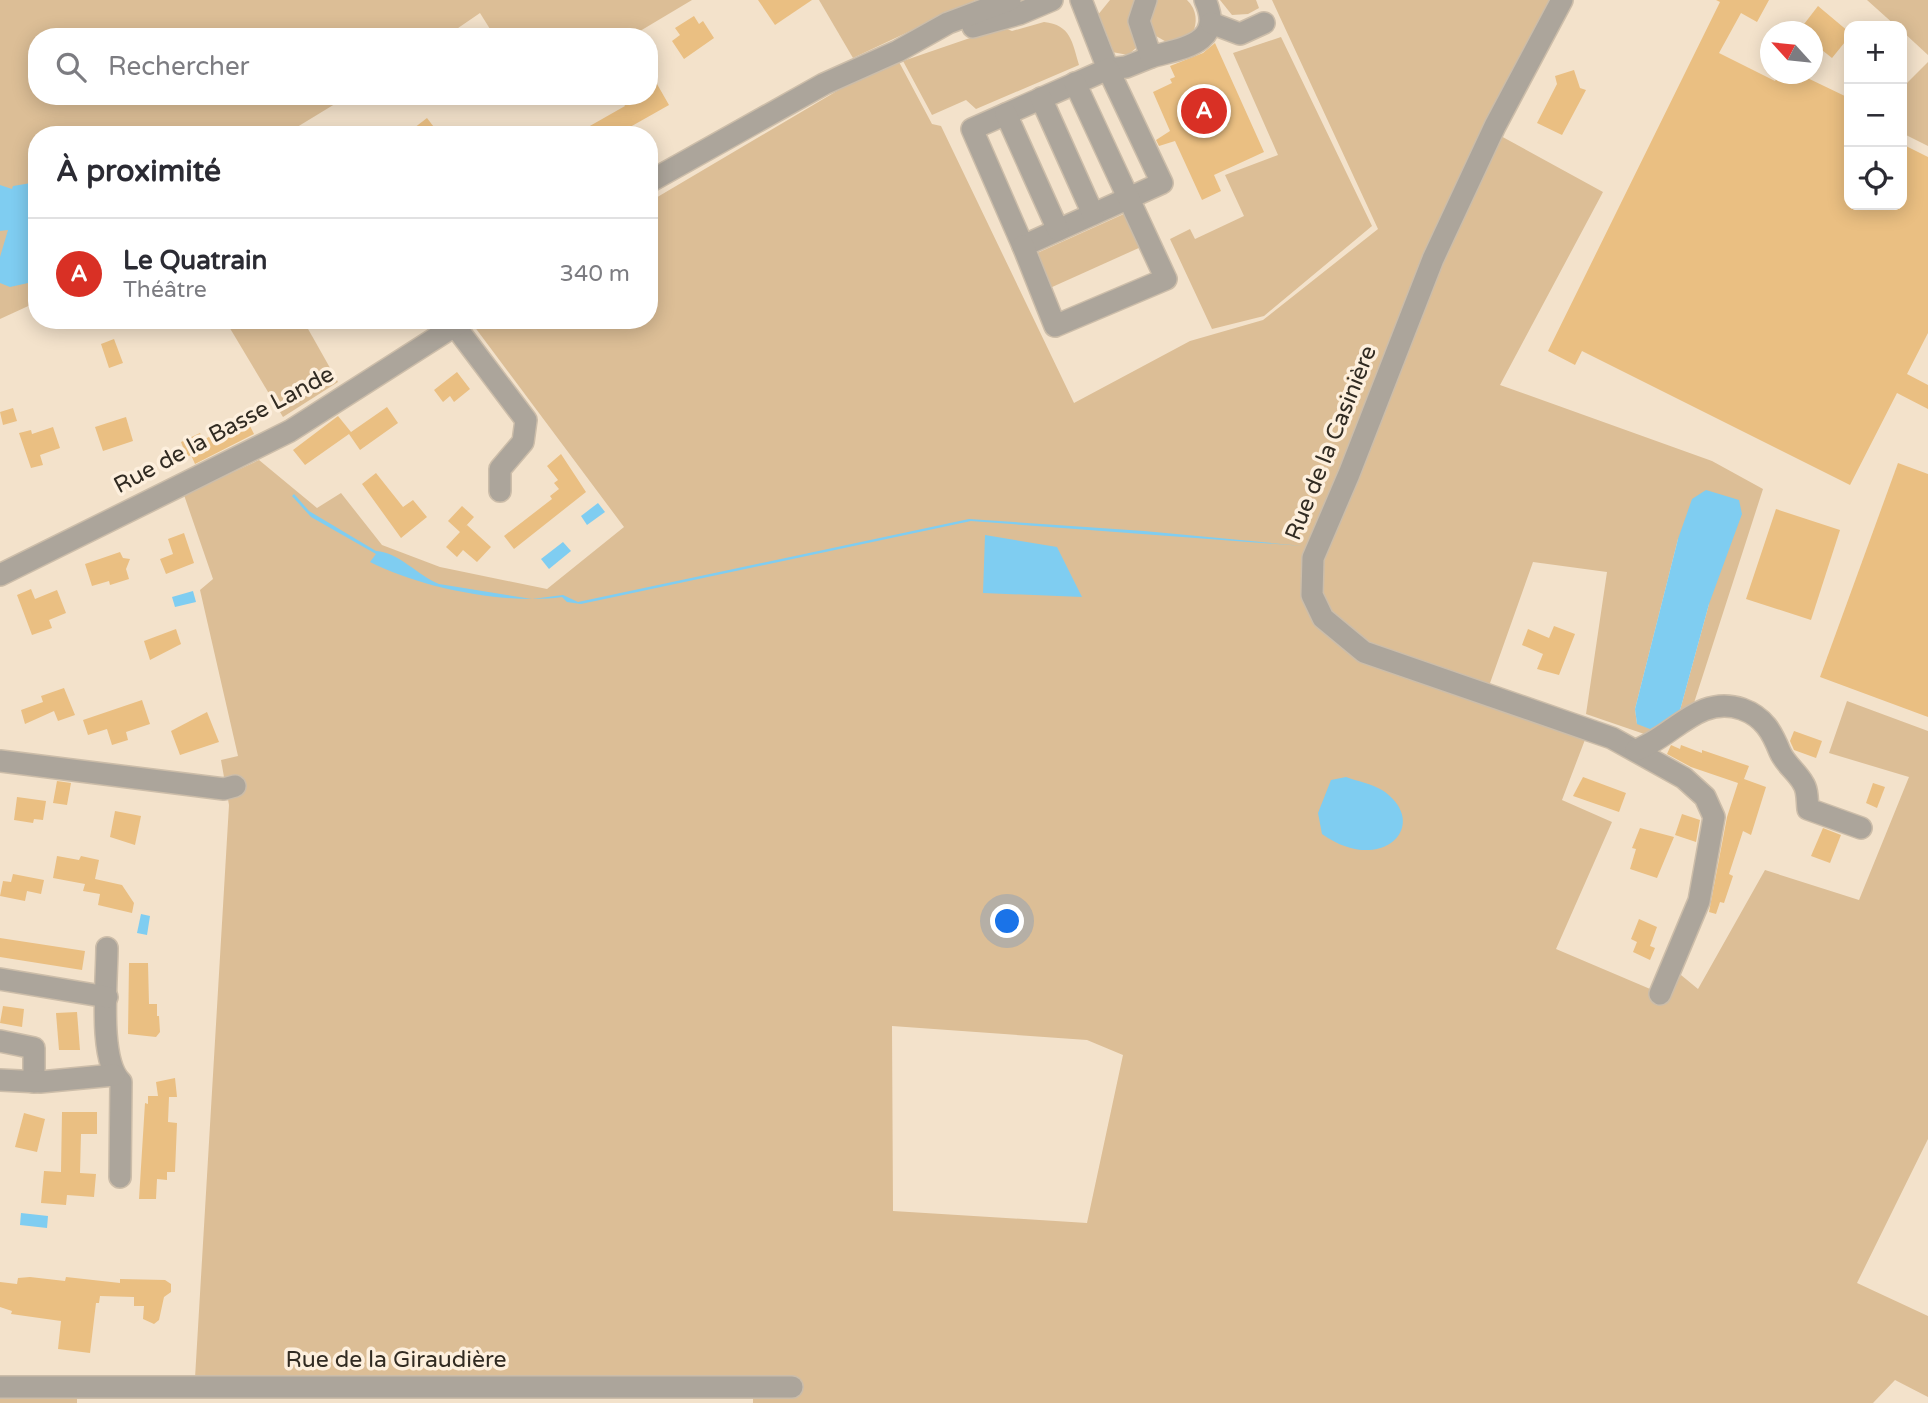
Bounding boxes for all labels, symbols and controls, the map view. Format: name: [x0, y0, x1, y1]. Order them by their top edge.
north arrow: [1760, 21, 1823, 84]
map controls: [1844, 21, 1907, 210]
button: +: [1844, 21, 1907, 84]
search box: [28, 28, 658, 105]
icon: search: [52, 48, 90, 86]
text: Rechercher: [108, 51, 250, 82]
button: −: [1844, 84, 1907, 147]
pin: A: [1181, 85, 1227, 137]
button: locate: [1844, 147, 1907, 210]
text: À proximité: [56, 153, 221, 190]
text: Le Quatrain: [123, 245, 267, 276]
text: A: [70, 260, 88, 288]
text: 340 m: [560, 260, 630, 288]
text: Théâtre: [123, 276, 207, 304]
street label: Rue de la Casinière: [1279, 342, 1383, 544]
street label: Rue de la Basse Lande: [109, 360, 339, 500]
your location: [990, 904, 1024, 938]
street label: Rue de la Giraudière: [285, 1346, 507, 1374]

